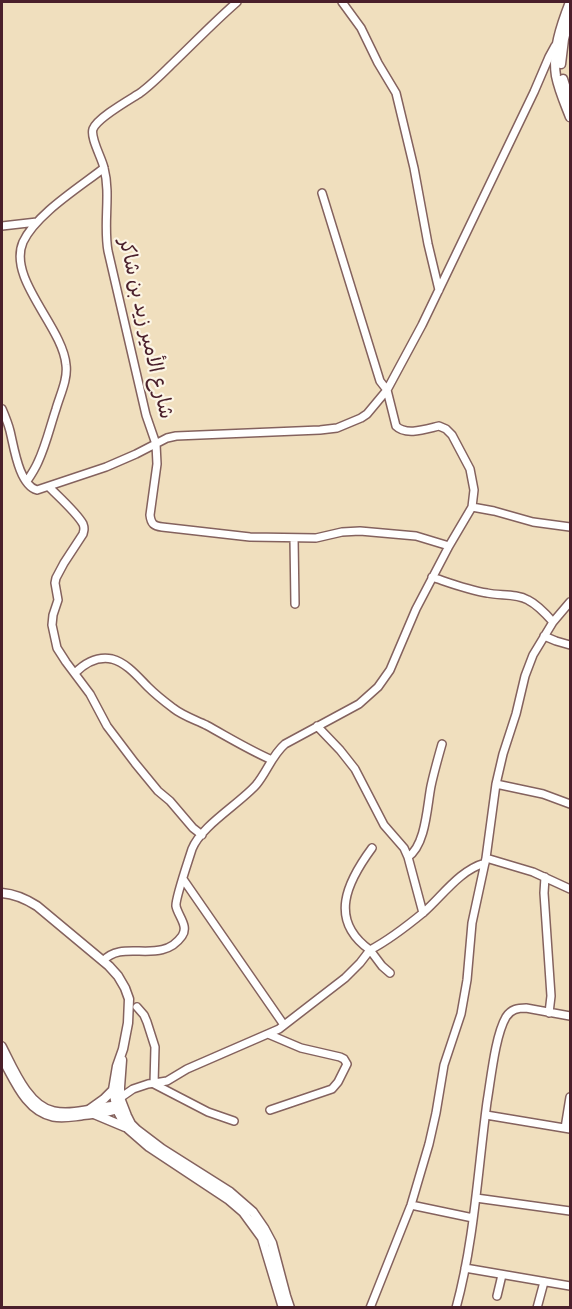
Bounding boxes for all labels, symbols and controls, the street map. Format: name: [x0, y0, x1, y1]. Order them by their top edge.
street label: شارع الأمير زيد بن شاكر: [113, 236, 177, 422]

